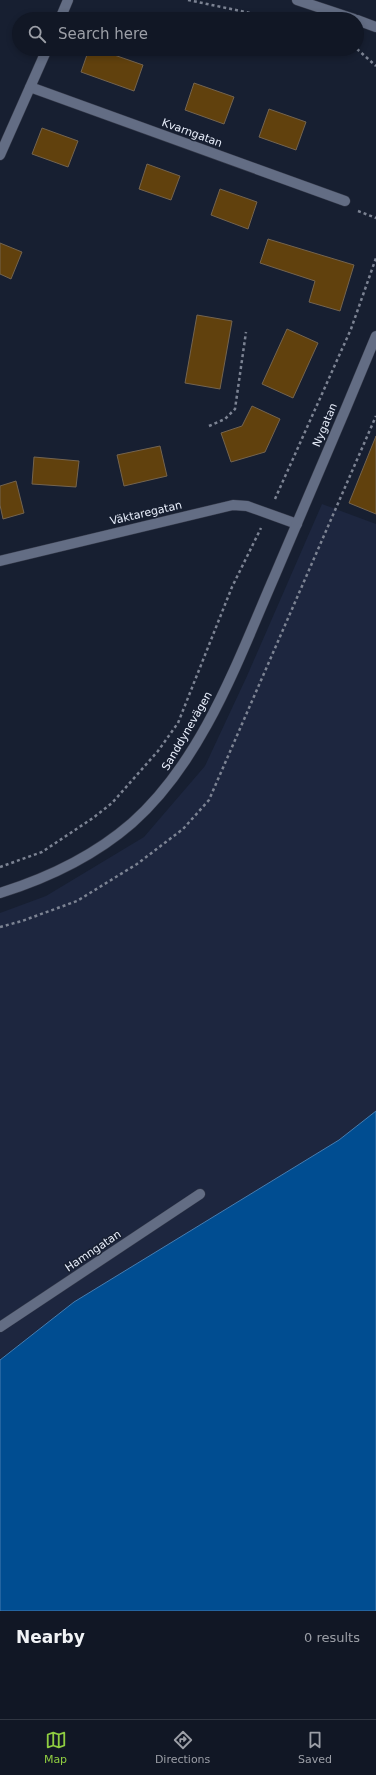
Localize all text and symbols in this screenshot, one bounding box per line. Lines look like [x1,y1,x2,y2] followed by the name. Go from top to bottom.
[12,12,364,56] search box
[26,23,48,45] icon: search
[58,25,148,43] text: Search here
[160,116,224,150] street label: Kvarngatan
[310,401,340,449] street label: Nygatan
[109,498,183,528] street label: Väktaregatan
[159,689,215,773] street label: Sanddynevägen
[63,1228,123,1274] street label: Hamngatan
[16,1627,85,1647] text: Nearby
[304,1630,360,1645] text: 0 results
[44,1729,67,1766] tab: Map
[155,1729,210,1766] tab: Directions
[298,1729,332,1766] tab: Saved

